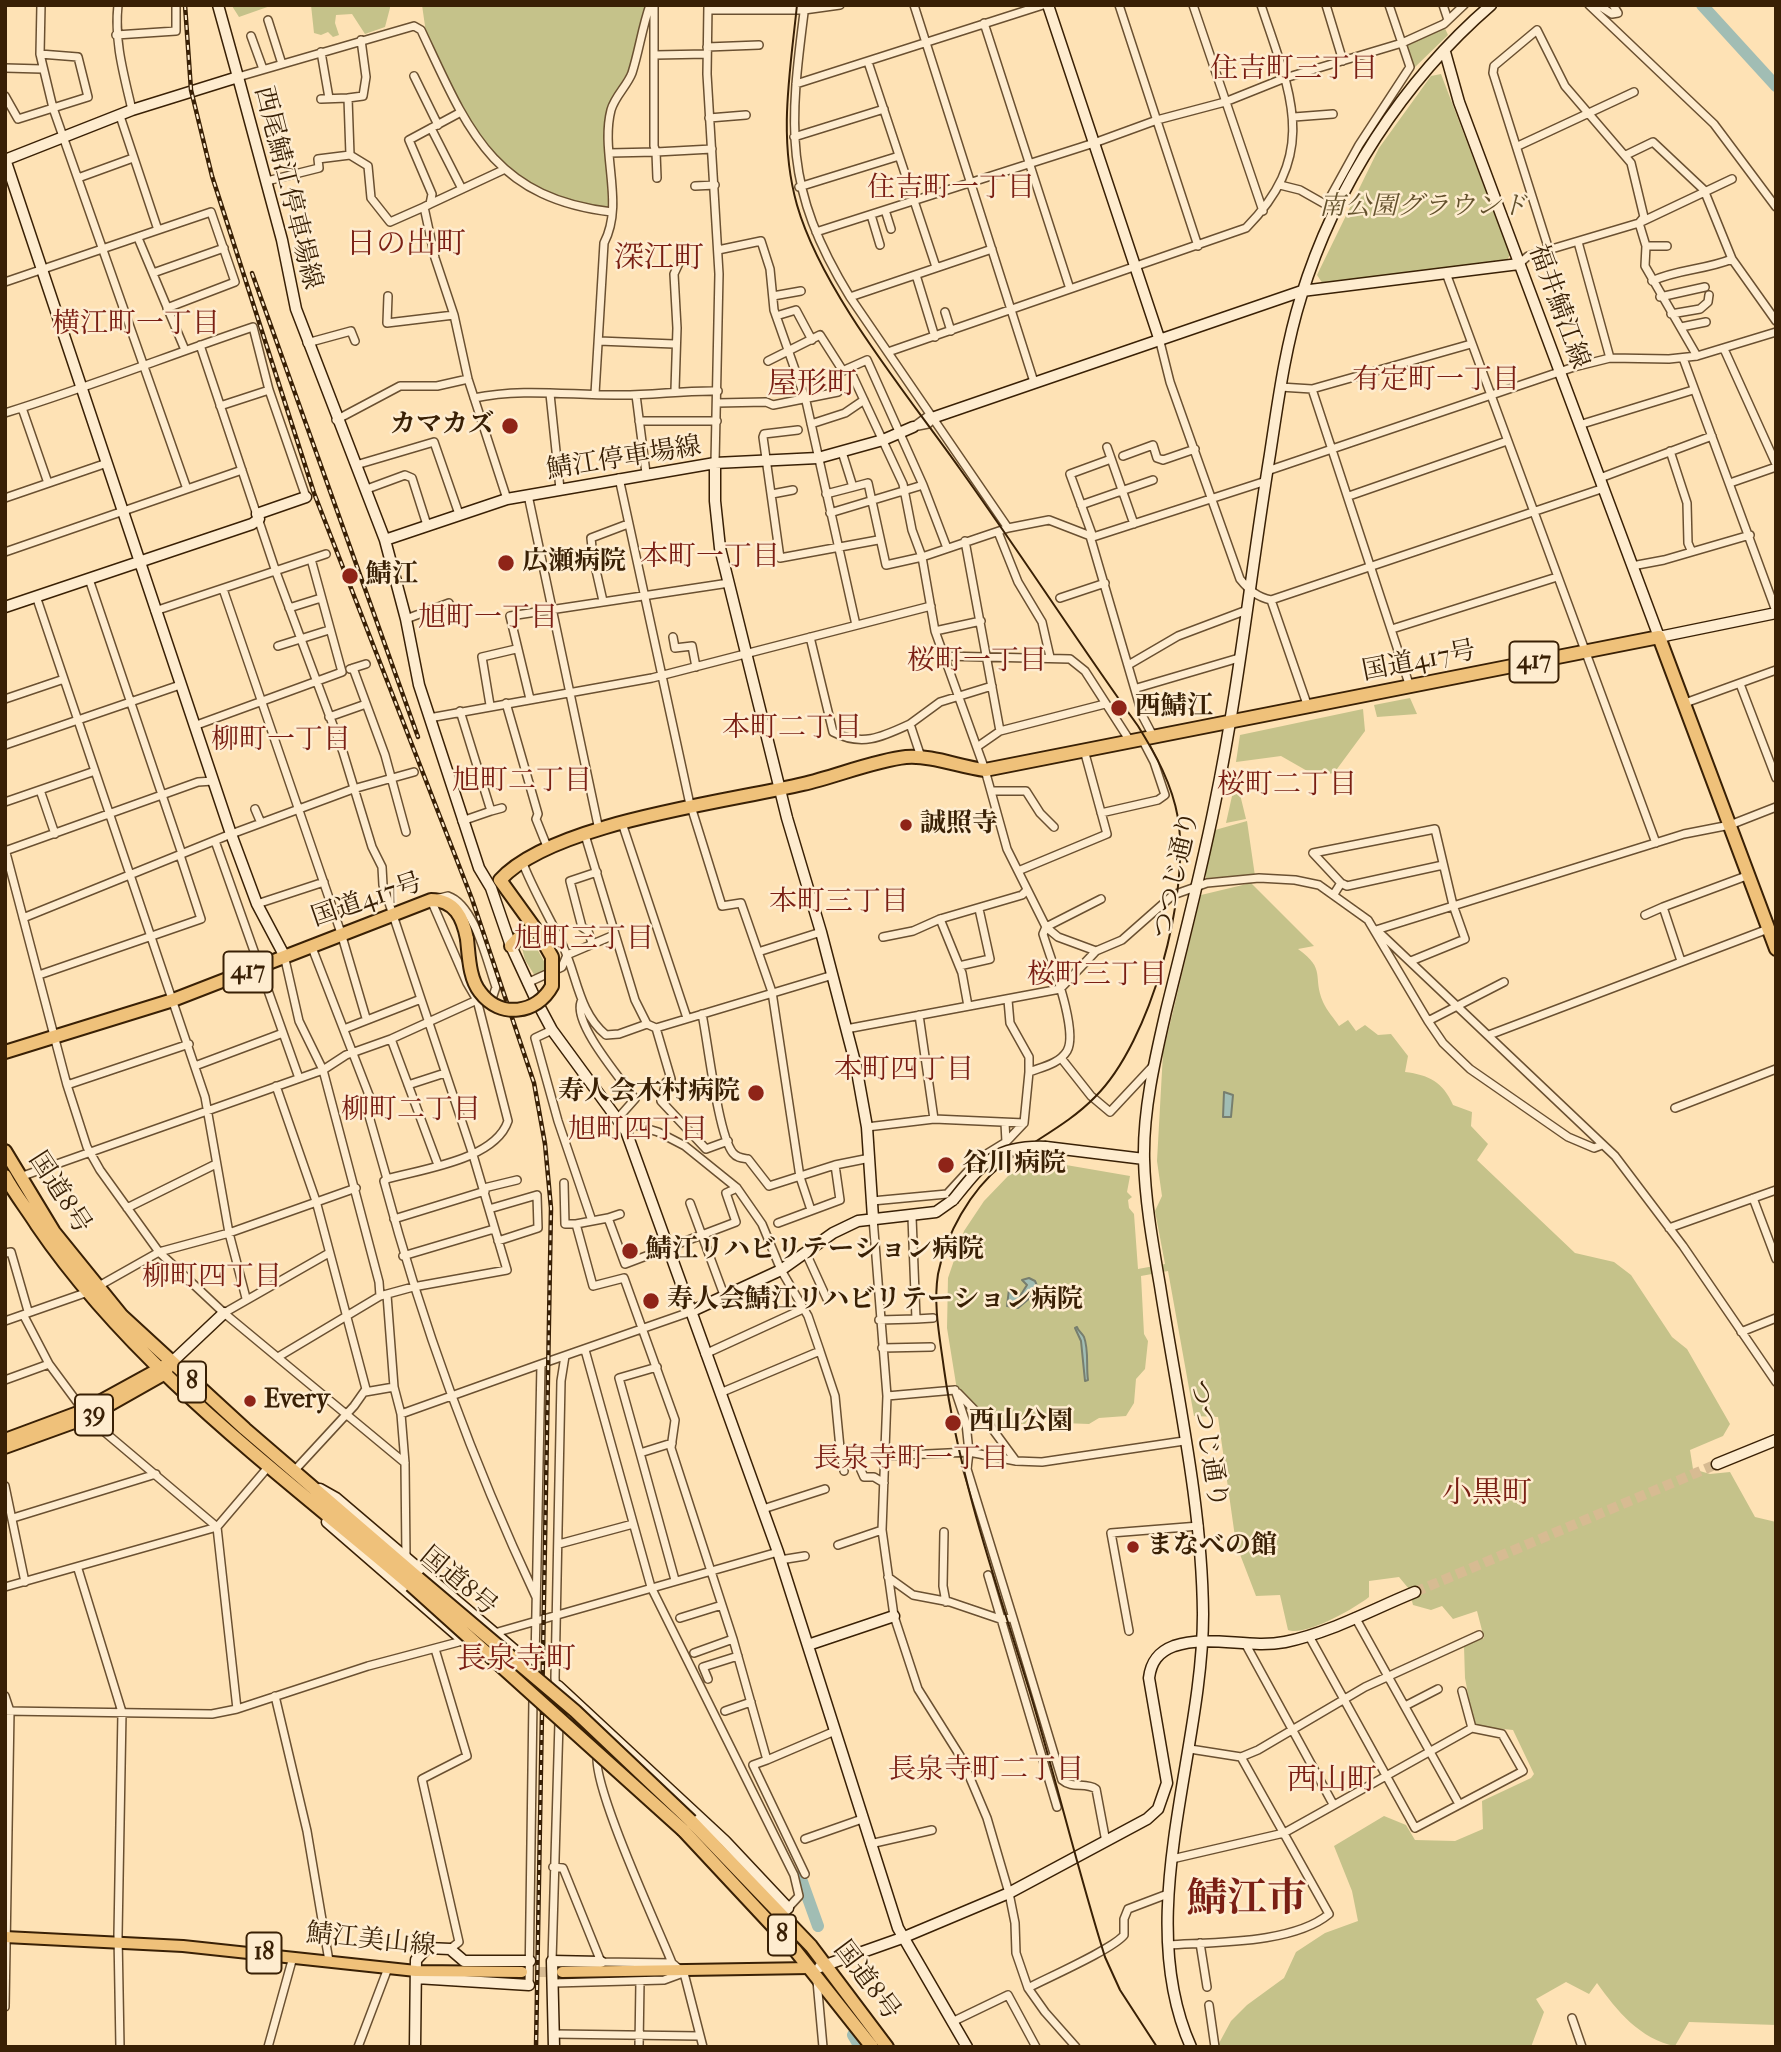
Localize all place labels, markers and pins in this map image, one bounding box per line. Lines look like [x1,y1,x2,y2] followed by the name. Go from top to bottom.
[390,410,494,442] place label: カマカズ
[500,416,520,436] marker: カマカズ
[522,547,626,579] place label: 広瀬病院
[496,553,516,573] marker: 広瀬病院
[366,560,418,592] place label: 鯖江
[340,566,360,586] marker: 鯖江
[1135,692,1213,724] place label: 西鯖江
[1109,698,1129,718] marker: 西鯖江
[920,809,998,841] place label: 誠照寺
[898,817,914,833] marker: 誠照寺
[558,1077,740,1109] place label: 寿人会木村病院
[746,1083,766,1103] marker: 寿人会木村病院
[962,1149,1066,1181] place label: 谷川病院
[936,1155,956,1175] marker: 谷川病院
[646,1235,984,1267] place label: 鯖江リハビリテーション病院
[620,1241,640,1261] marker: 鯖江リハビリテーション病院
[667,1285,1083,1317] place label: 寿人会鯖江リハビリテーション病院
[641,1291,661,1311] marker: 寿人会鯖江リハビリテーション病院
[264,1385,330,1417] place label: Every
[242,1393,258,1409] marker: Every
[969,1407,1073,1439] place label: 西山公園
[943,1413,963,1433] marker: 西山公園
[1147,1531,1277,1563] place label: まなべの館
[1125,1539,1141,1555] marker: まなべの館

